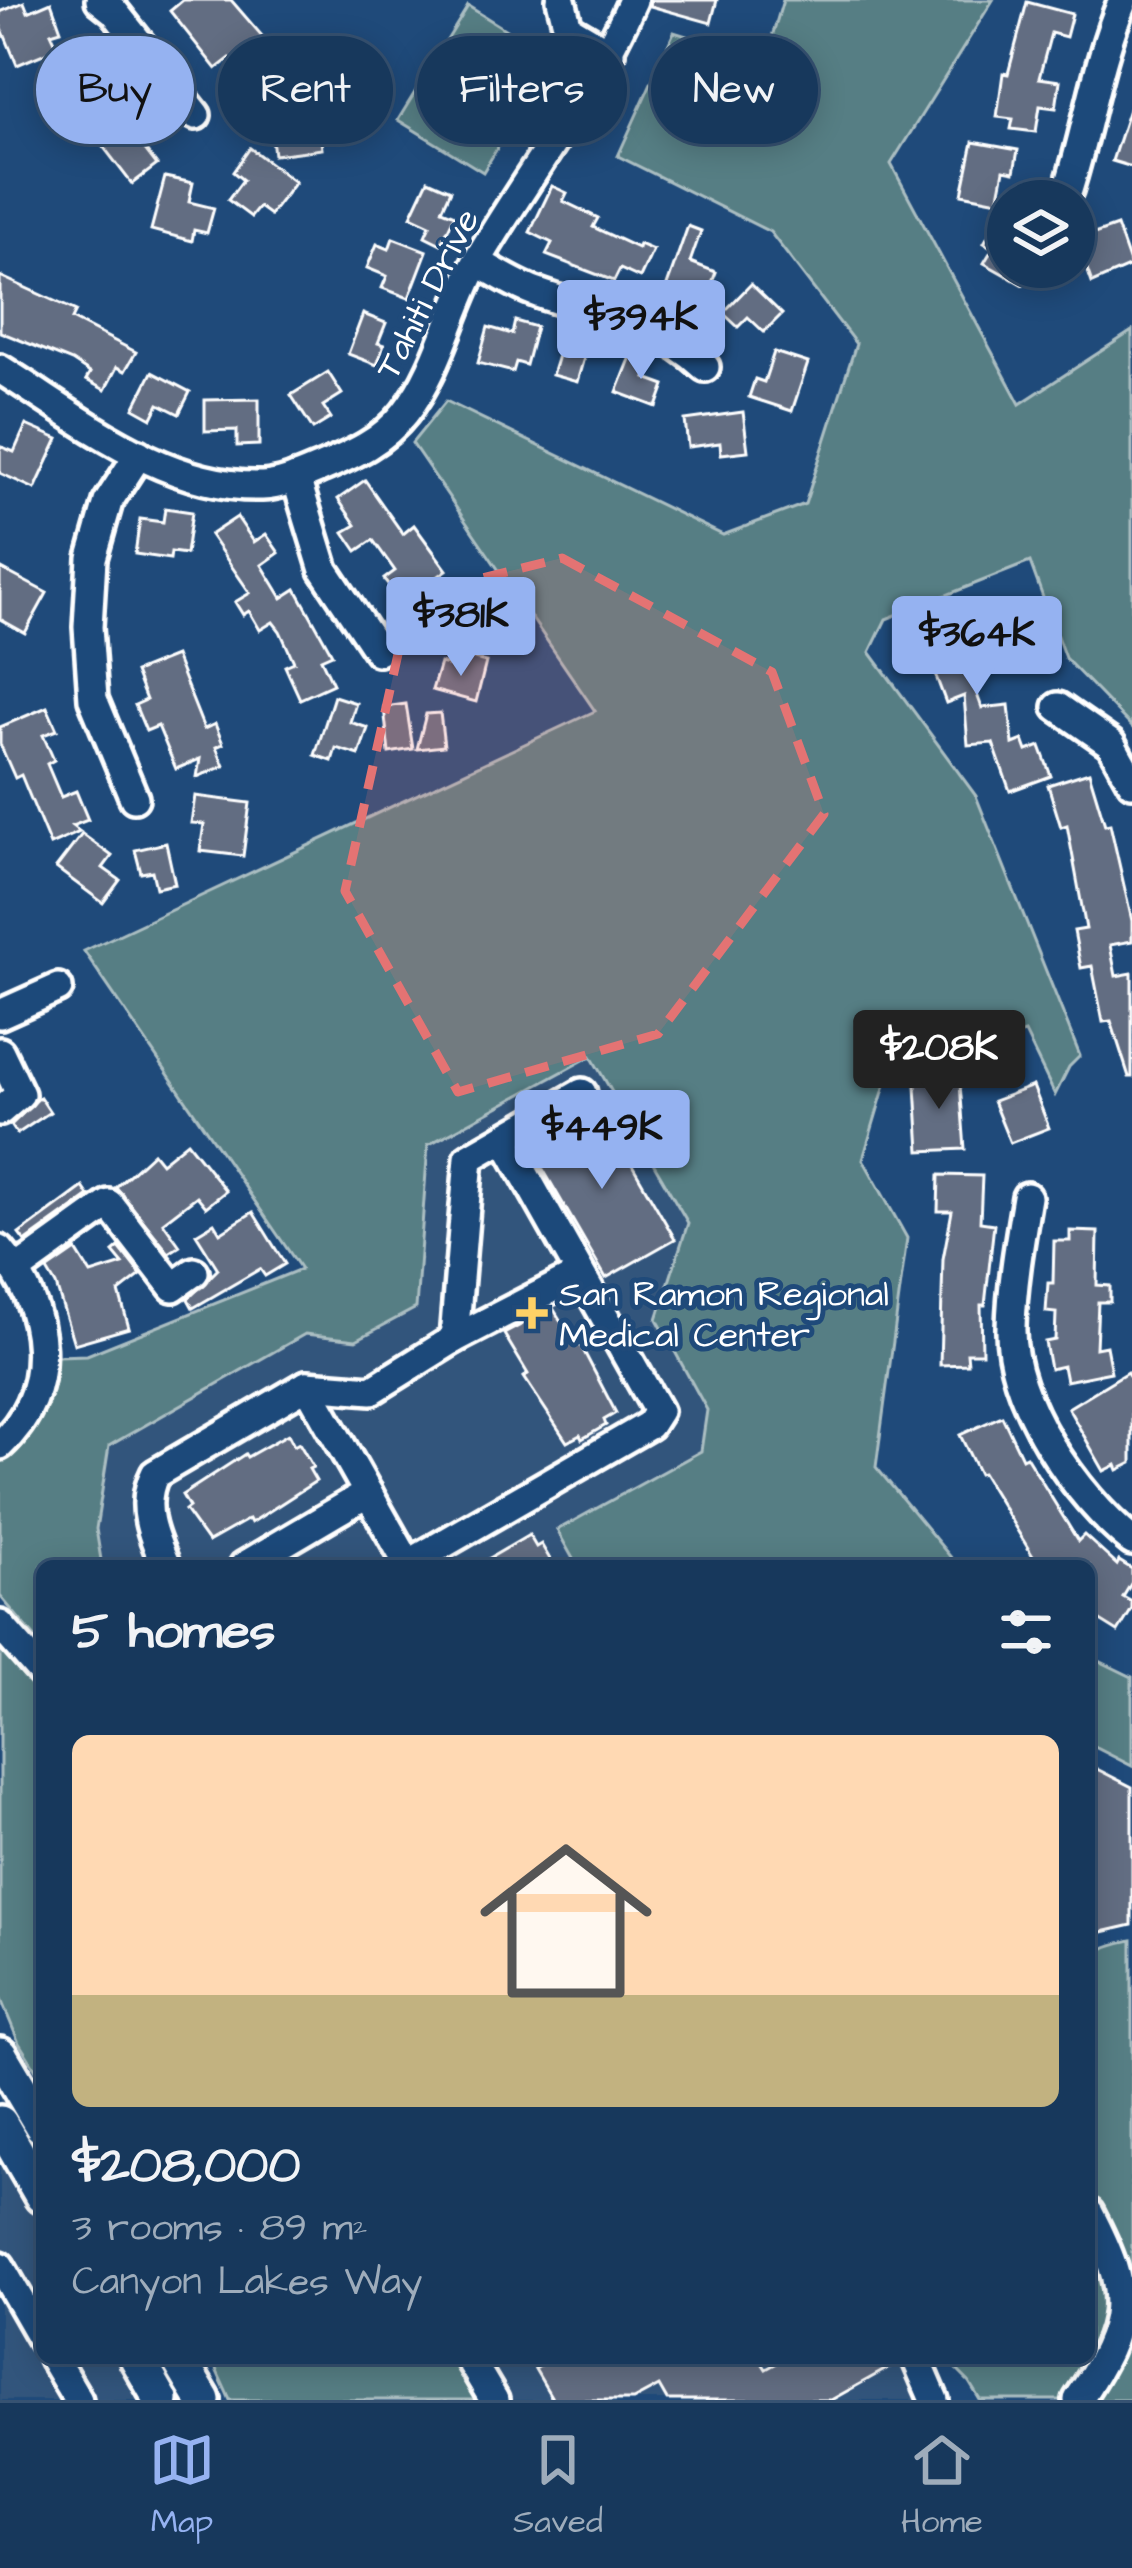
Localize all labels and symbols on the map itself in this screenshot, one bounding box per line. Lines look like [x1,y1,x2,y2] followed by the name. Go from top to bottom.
[363,200,493,388] street label: Tahiti Drive
[557,280,725,382] pin: $394K
[377,577,545,679] pin: $381K
[893,596,1061,698] pin: $364K
[855,1010,1023,1112] pin: $208K
[518,1090,686,1192] pin: $449K
[559,1269,889,1361] place label: San Ramon Regional Medical Center
[516,1297,548,1329] marker: San Ramon Regional Medical Center

